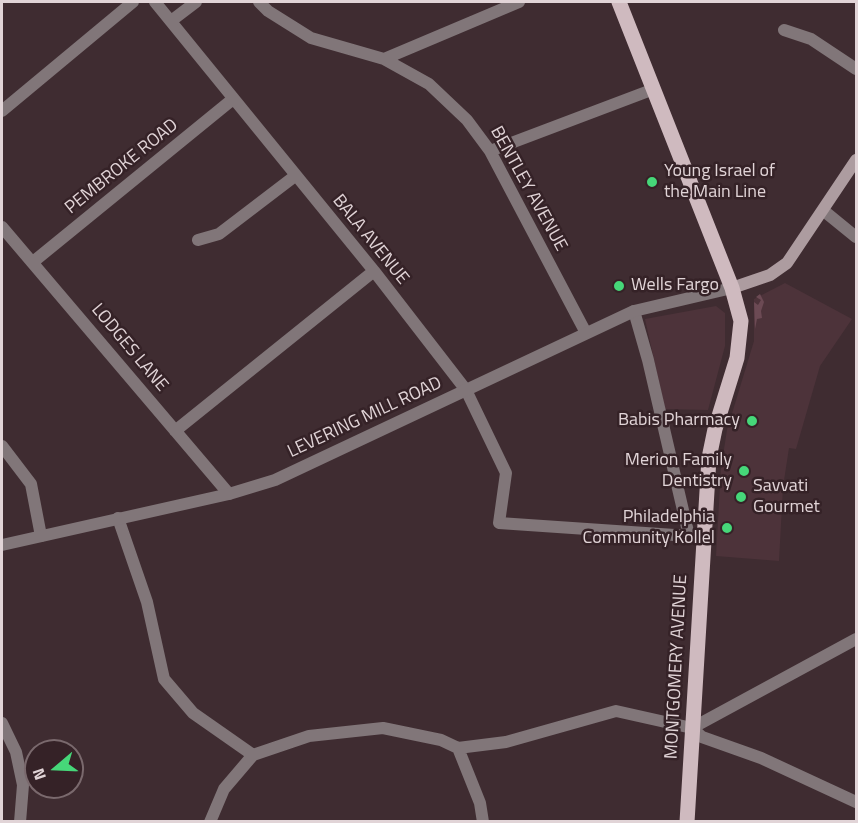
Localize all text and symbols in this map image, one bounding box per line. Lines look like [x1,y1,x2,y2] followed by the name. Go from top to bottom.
[61,115,183,219] street label: PEMBROKE ROAD
[485,123,571,255] street label: BENTLEY AVENUE
[664,161,775,204] place label: Young Israel of the Main Line
[645,175,659,189] marker: Young Israel of the Main Line
[327,191,413,289] street label: BALA AVENUE
[631,275,719,297] place label: Wells Fargo
[612,279,626,293] marker: Wells Fargo
[86,300,172,396] street label: LODGES LANE
[284,373,446,463] street label: LEVERING MILL ROAD
[618,410,740,432] place label: Babis Pharmacy
[745,414,759,428] marker: Babis Pharmacy
[625,450,732,492] place label: Merion Family Dentistry
[737,464,751,478] marker: Merion Family Dentistry
[753,476,820,518] place label: Savvati Gourmet
[734,490,748,504] marker: Savvati Gourmet
[583,507,715,550] place label: Philadelphia Community Kollel
[720,521,734,535] marker: Philadelphia Community Kollel
[661,574,693,760] street label: MONTGOMERY AVENUE
[24,739,84,799] north arrow
[26,765,52,783] text: N

